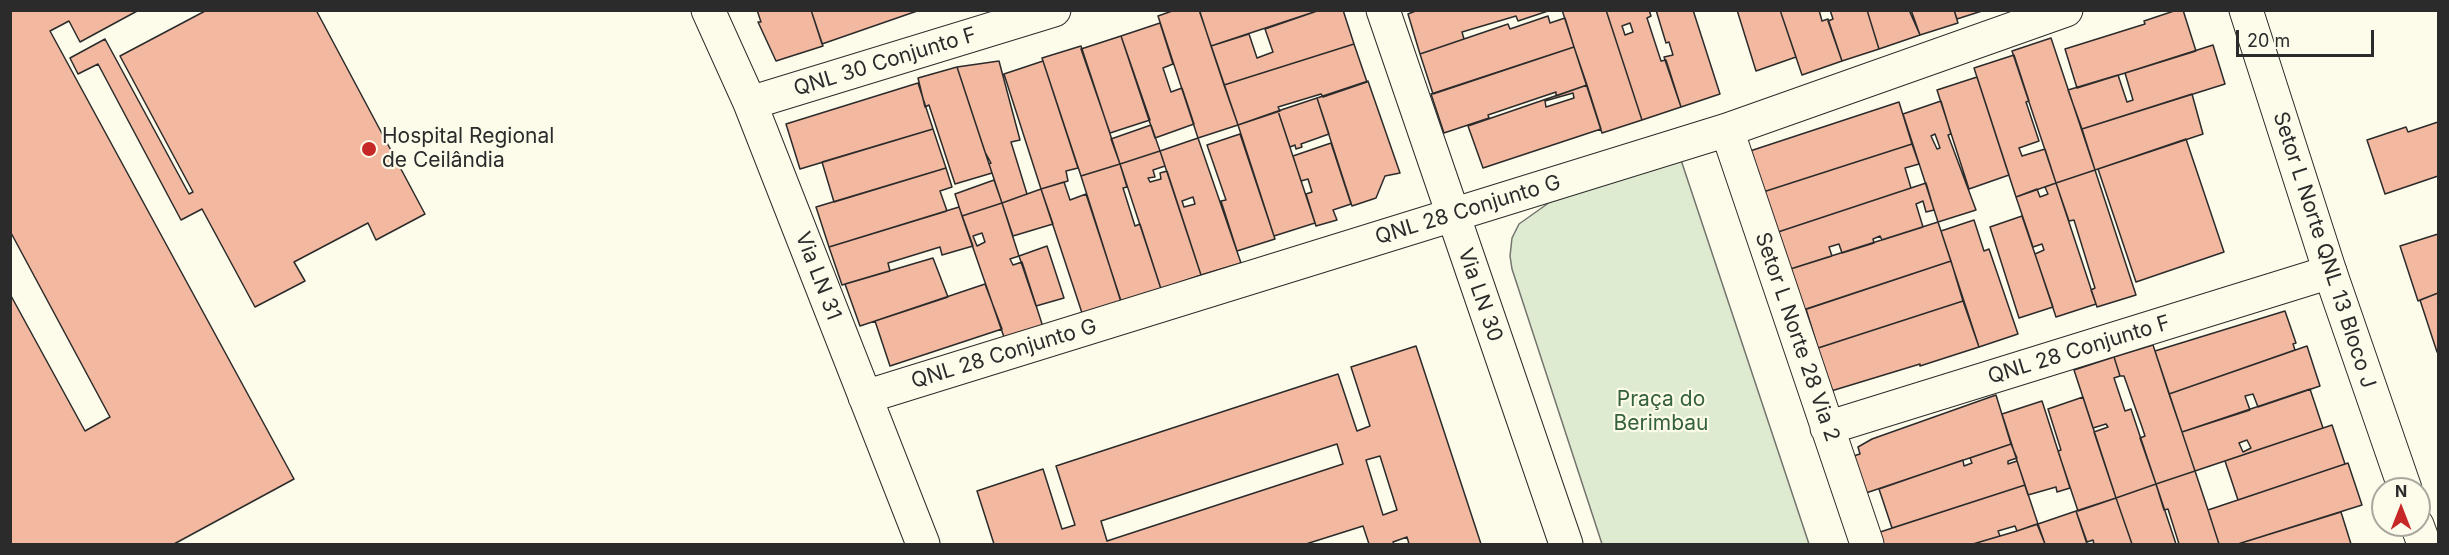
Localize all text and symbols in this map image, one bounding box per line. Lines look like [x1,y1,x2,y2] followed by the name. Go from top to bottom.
[2239,18,2377,56] scale bar
[791,22,979,102] street label: QNL 30 Conjunto F
[2247,30,2290,51] text: 20 m
[2267,109,2381,391] street label: Setor L Norte QNL 13 Bloco J
[382,124,554,174] place label: Hospital Regional de Ceilândia
[360,140,378,158] marker: Hospital Regional de Ceilândia
[1372,170,1564,250] street label: QNL 28 Conjunto G
[790,228,846,324] street label: Via LN 31
[1749,229,1845,445] street label: Setor L Norte 28 Via 2
[1452,245,1508,345] street label: Via LN 30
[1985,310,2173,390] street label: QNL 28 Conjunto F
[908,314,1100,394] street label: QNL 28 Conjunto G
[1614,387,1708,437] park label: Praça do Berimbau
[2371,477,2431,537] north arrow
[2395,481,2407,501] text: N

